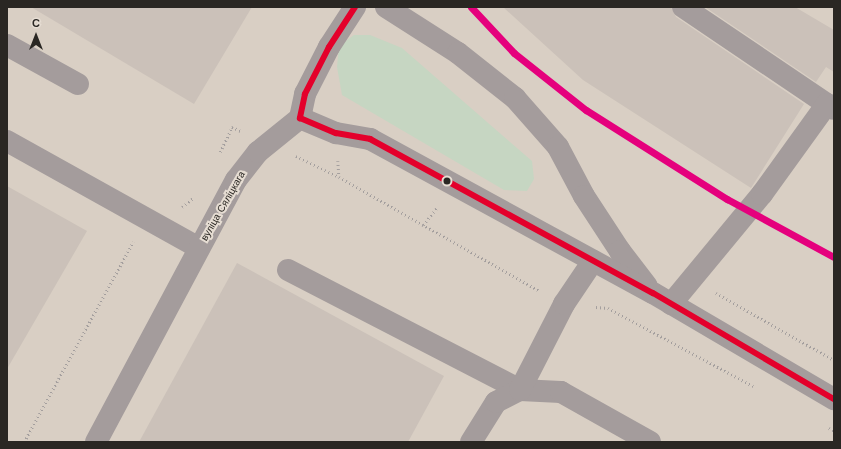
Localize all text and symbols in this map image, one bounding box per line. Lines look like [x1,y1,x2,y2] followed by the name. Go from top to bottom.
[16,16,56,56] north arrow
[32,17,40,30] text: С
[198,169,248,243] street label: вуліца Сяліцкага
[442,176,452,186] unlabelled marker

